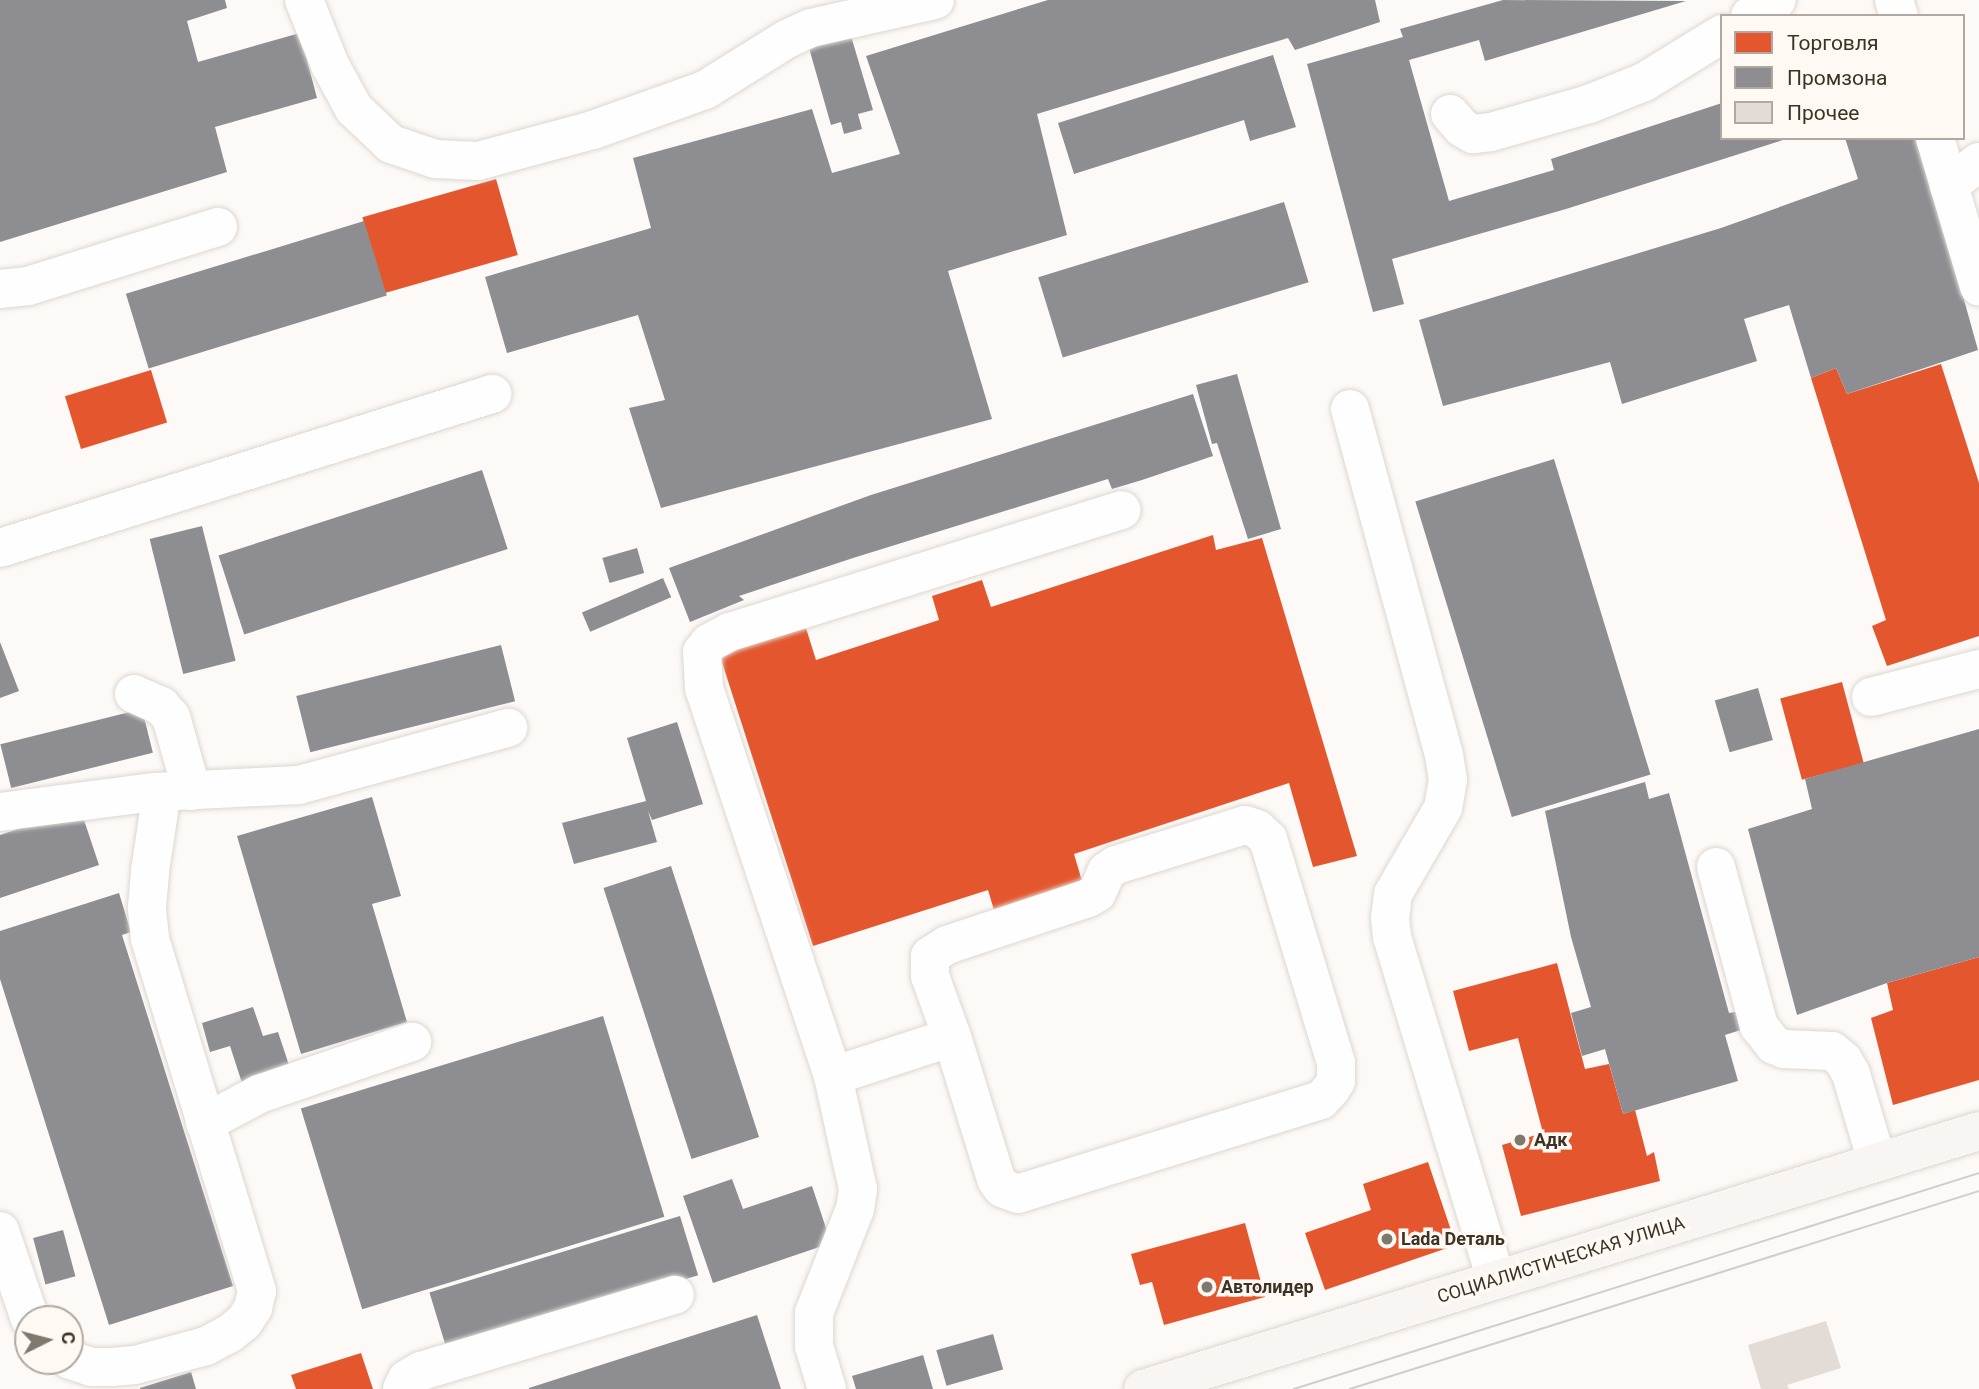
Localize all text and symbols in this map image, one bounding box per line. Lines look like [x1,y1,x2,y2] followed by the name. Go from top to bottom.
[1720,14,1965,140] legend
[1787,31,1879,55] text: Торговля
[1787,66,1888,90] text: Промзона
[1787,101,1859,125] text: Прочее
[1534,1129,1567,1151] place label: Адк
[1512,1132,1528,1148] marker: Адк
[1435,1212,1687,1308] street label: СОЦИАЛИСТИЧЕСКАЯ УЛИЦА
[1401,1228,1505,1250] place label: Lada Dеталь
[1379,1231,1395,1247] marker: Lada Dеталь
[1221,1276,1314,1298] place label: Автолидер
[1199,1279,1215,1295] marker: Автолидер
[14,1305,84,1375] north arrow
[56,1331,80,1345] text: С

